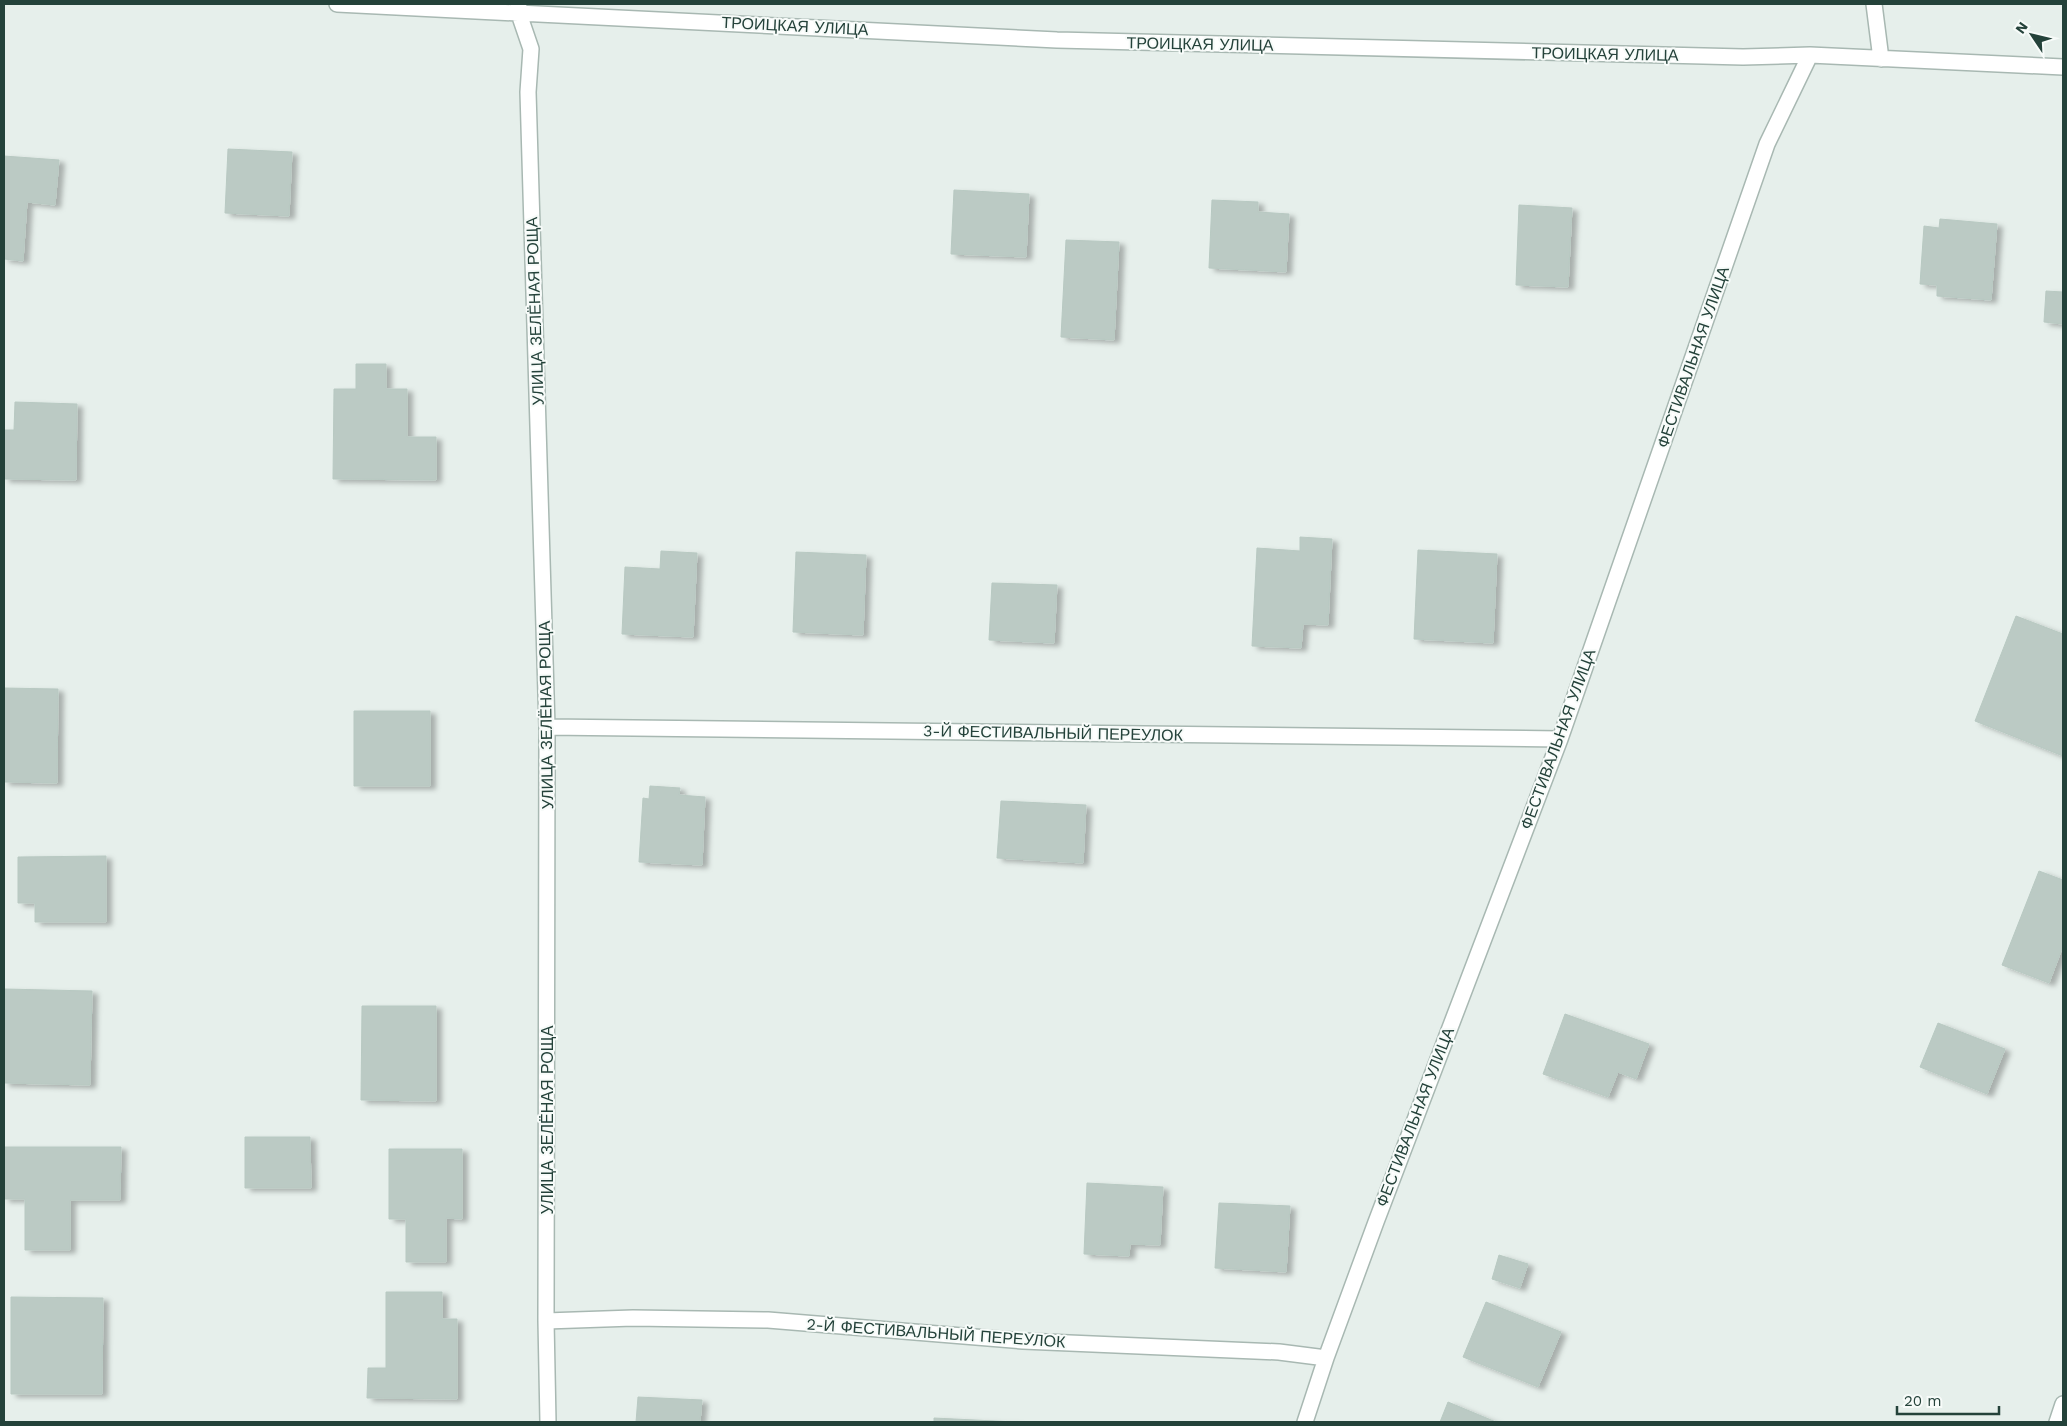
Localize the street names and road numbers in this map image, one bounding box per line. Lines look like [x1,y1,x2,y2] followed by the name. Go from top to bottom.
[721,13,869,39] street label: ТРОИЦКАЯ УЛИЦА
[1126,33,1274,55] street label: ТРОИЦКАЯ УЛИЦА
[1531,43,1679,65] street label: ТРОИЦКАЯ УЛИЦА
[522,216,548,406] street label: УЛИЦА ЗЕЛЁНАЯ РОЩА
[1653,263,1733,450] street label: ФЕСТИВАЛЬНАЯ УЛИЦА
[535,620,557,810] street label: УЛИЦА ЗЕЛЁНАЯ РОЩА
[1516,646,1600,832] street label: ФЕСТИВАЛЬНАЯ УЛИЦА
[923,721,1184,745] street label: 3-Й ФЕСТИВАЛЬНЫЙ ПЕРЕУЛОК
[1372,1024,1458,1209] street label: ФЕСТИВАЛЬНАЯ УЛИЦА
[538,1025,557,1214] street label: УЛИЦА ЗЕЛЁНАЯ РОЩА
[806,1314,1067,1352] street label: 2-Й ФЕСТИВАЛЬНЫЙ ПЕРЕУЛОК

